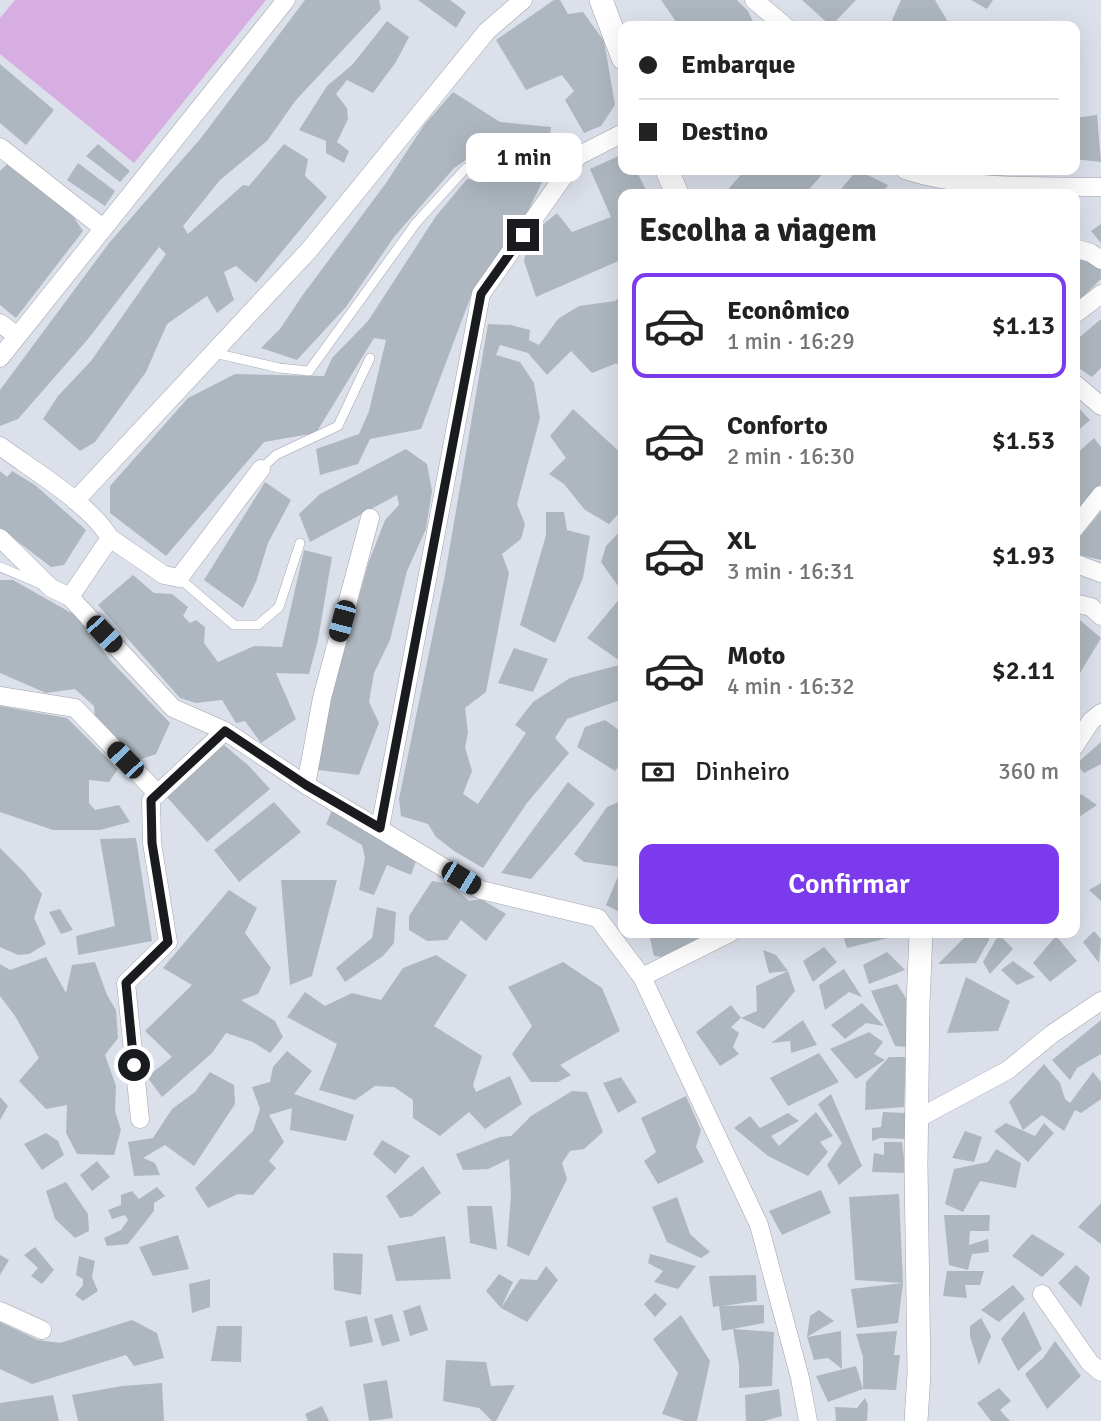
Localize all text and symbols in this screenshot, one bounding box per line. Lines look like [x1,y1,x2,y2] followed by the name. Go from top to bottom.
[681,49,795,81] text: Embarque
[681,116,768,148] text: Destino
[465,134,581,182] callout: 1 min
[496,143,552,172] text: 1 min
[639,211,877,250] text: Escolha a viagem
[507,219,539,251] route end
[643,294,706,357] icon: car
[727,295,850,327] text: Econômico
[992,310,1055,342] text: $1.13
[727,327,855,356] text: 1 min · 16:29
[643,409,706,472] icon: car
[727,410,828,442] text: Conforto
[992,425,1055,457] text: $1.53
[727,442,855,471] text: 2 min · 16:30
[643,524,706,587] icon: car
[727,525,757,557] text: XL
[992,540,1055,572] text: $1.93
[727,557,855,586] text: 3 min · 16:31
[327,598,358,644] car
[82,611,127,657] car
[643,639,706,702] icon: car
[727,640,785,672] text: Moto
[992,655,1055,687] text: $2.11
[727,672,855,701] text: 4 min · 16:32
[103,738,148,782] car
[639,753,677,791] icon: cash
[695,756,790,788] text: Dinheiro
[998,757,1059,786] text: 360 m
[639,844,1059,924] button: Confirmar
[438,858,485,898] car
[118,1049,150,1081] route start

